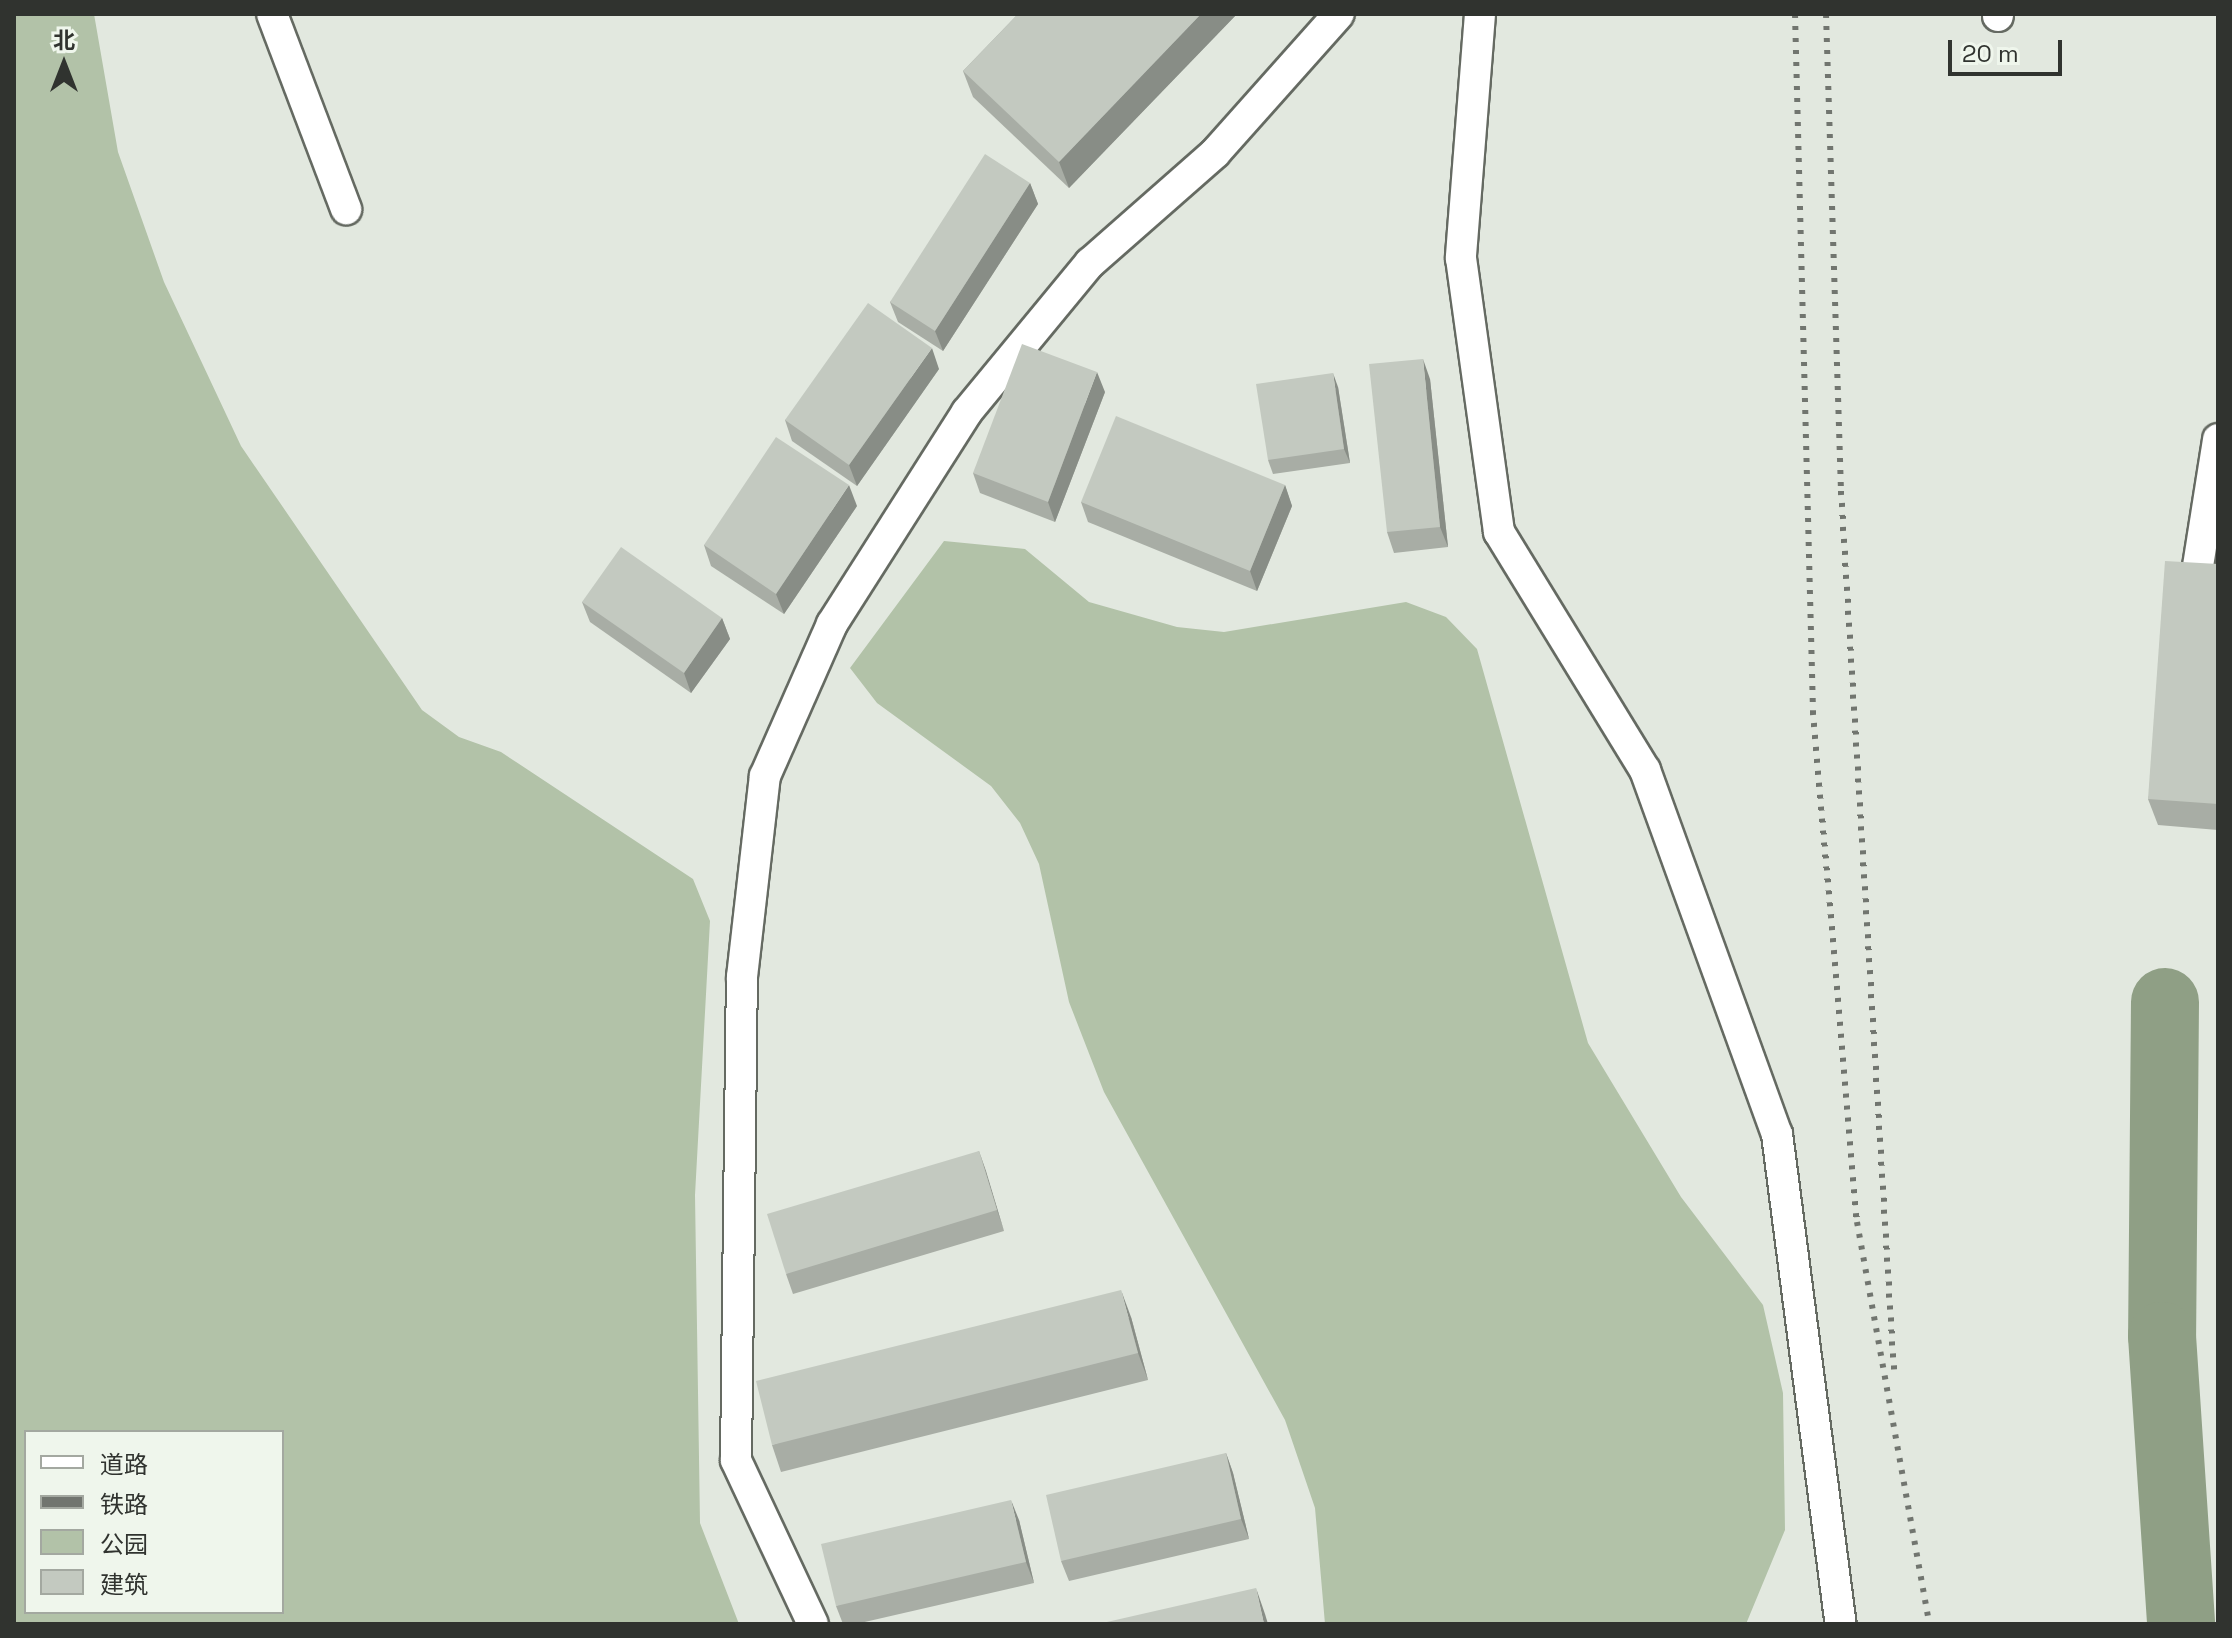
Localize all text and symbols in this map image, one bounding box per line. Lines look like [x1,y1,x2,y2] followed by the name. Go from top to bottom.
[24,24,104,104] north arrow
[1952,24,2066,74] scale bar
[53,26,75,54] text: 北
[1962,38,2019,69] text: 20 m
[24,1430,284,1614] legend
[100,1449,148,1480] text: 道路
[100,1489,148,1520] text: 铁路
[100,1529,148,1560] text: 公园
[100,1569,148,1600] text: 建筑

